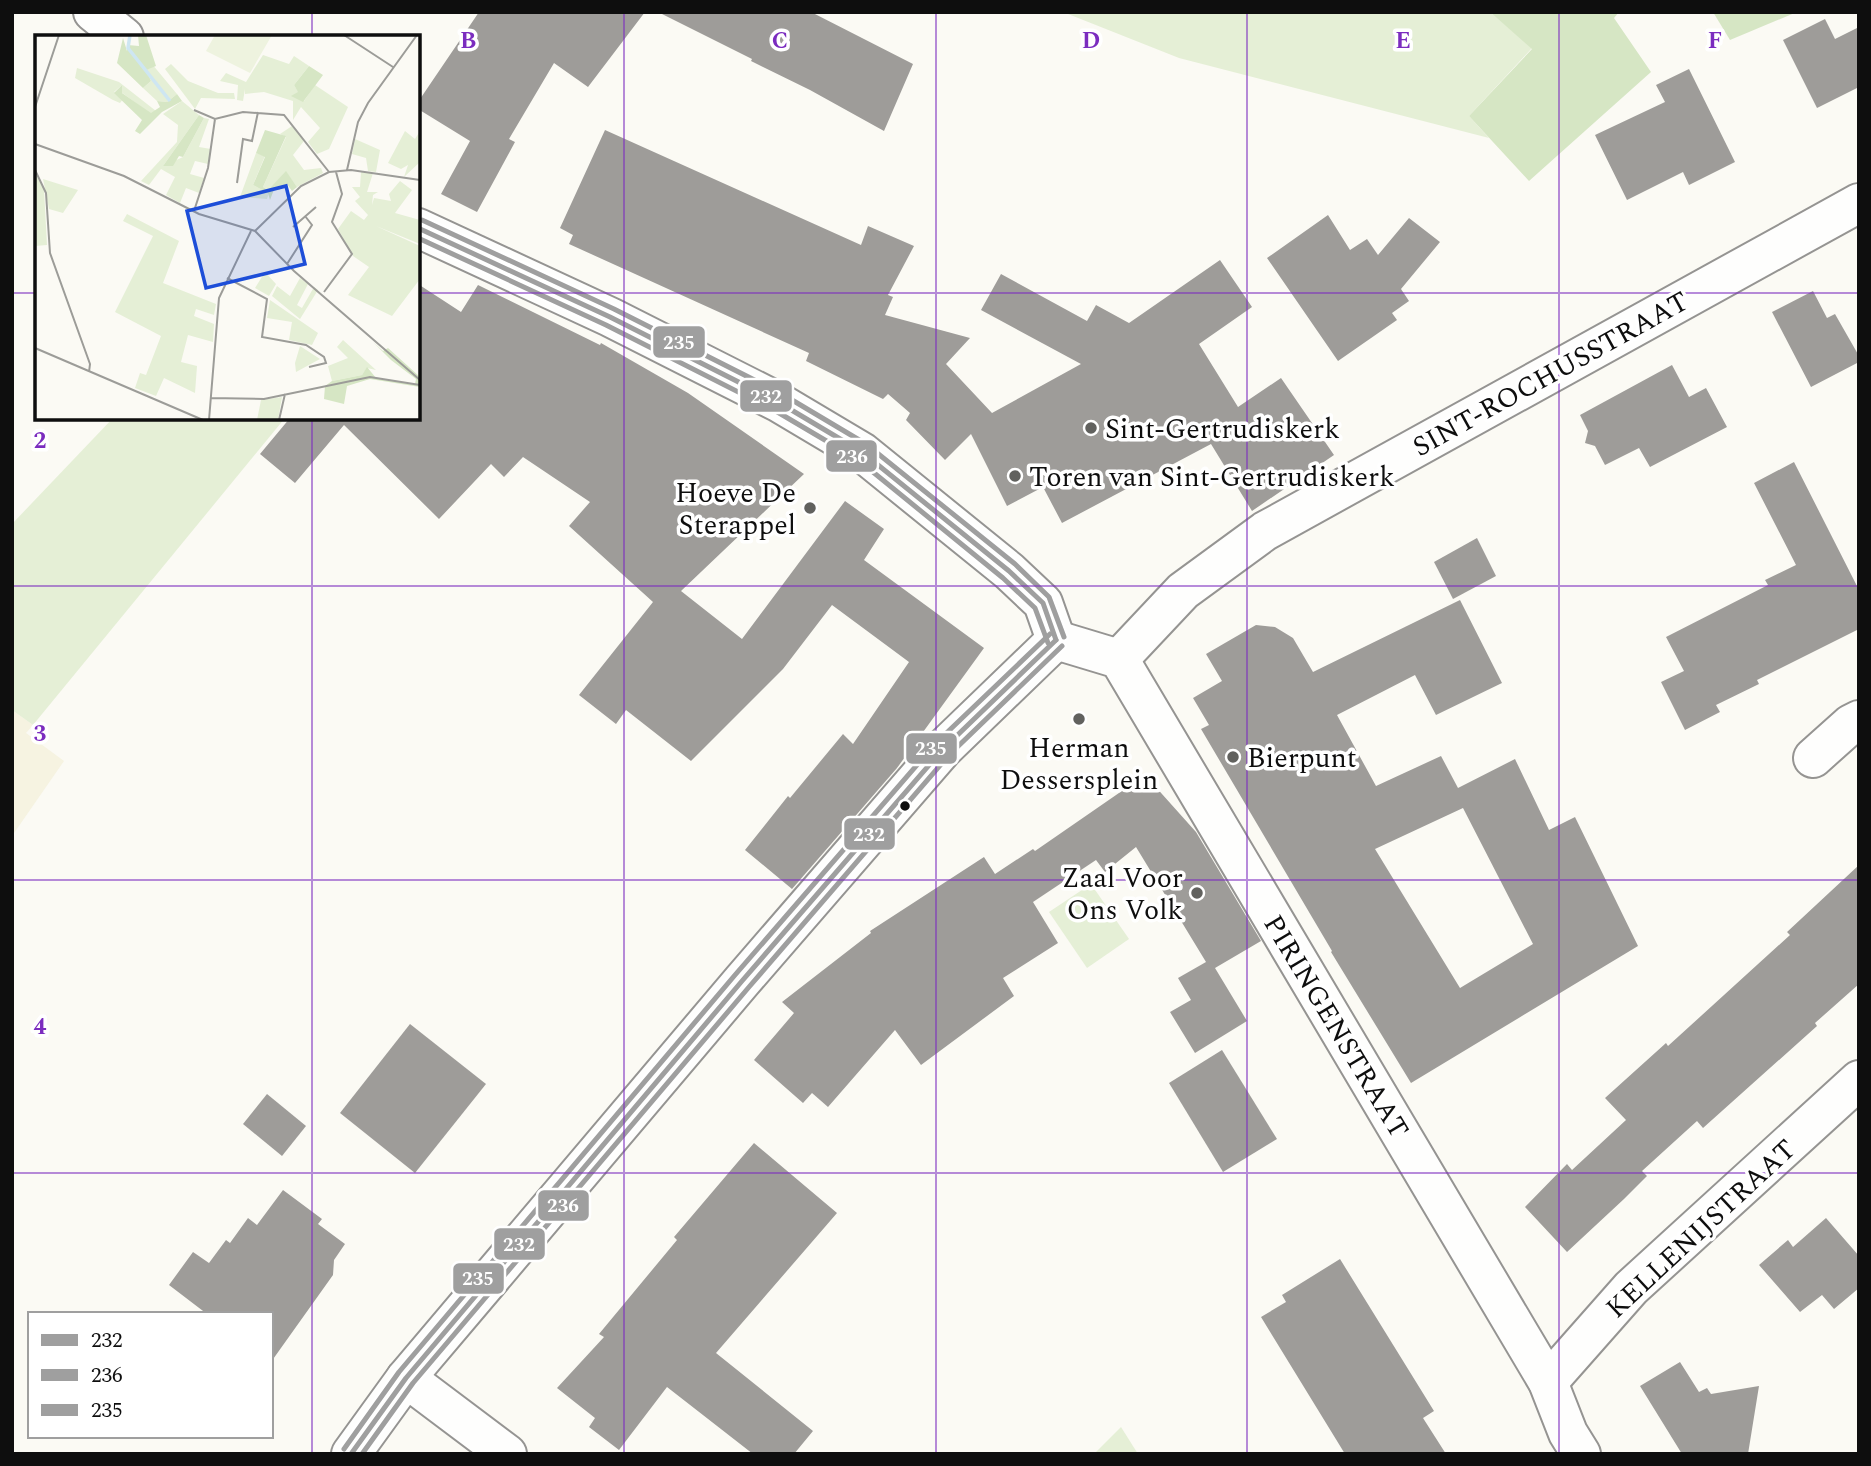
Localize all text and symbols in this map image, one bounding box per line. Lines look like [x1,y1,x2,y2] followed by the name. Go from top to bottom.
[460,24,476,59] text: B
[772,24,788,59] text: C
[1082,24,1100,59] text: D
[1395,24,1411,59] text: E
[1708,24,1722,59] text: F
[35,35,420,420] inset map
[1405,280,1697,468] street label: SINT-ROCHUSSTRAAT
[652,325,706,359] line badge: 235
[663,329,695,358] text: 235
[739,379,793,413] line badge: 232
[750,383,782,412] text: 232
[1105,408,1340,451] place label: Sint-Gertrudiskerk
[1083,420,1099,436] marker: Sint-Gertrudiskerk
[34,424,47,459] text: 2
[825,439,878,473] line badge: 236
[836,443,868,472] text: 236
[1029,456,1395,499] place label: Toren van Sint-Gertrudiskerk
[1007,468,1023,484] marker: Toren van Sint-Gertrudiskerk
[675,472,796,547] place label: Hoeve De Sterappel
[802,500,818,516] marker: Hoeve De Sterappel
[1071,711,1087,727] marker: Herman Dessersplein
[34,717,47,752] text: 3
[1000,727,1158,802] place label: Herman Dessersplein
[905,732,958,765] line badge: 235
[915,735,947,764] text: 235
[1247,737,1357,780] place label: Bierpunt
[1225,749,1241,765] marker: Bierpunt
[898,799,912,813] unlabelled marker
[843,817,896,851] line badge: 232
[853,821,885,850] text: 232
[1062,857,1183,932] place label: Zaal Voor Ons Volk
[1189,885,1205,901] marker: Zaal Voor Ons Volk
[1252,907,1420,1147] street label: PIRINGENSTRAAT
[34,1010,47,1045] text: 4
[1596,1129,1806,1329] street label: KELLENIJSTRAAT
[537,1189,590,1222] line badge: 236
[547,1192,579,1221] text: 236
[493,1227,546,1261] line badge: 232
[503,1231,535,1260] text: 232
[452,1262,505,1295] line badge: 235
[462,1265,494,1294] text: 235
[28,1312,273,1438] legend
[91,1325,123,1357] text: 232
[91,1360,123,1392] text: 236
[91,1395,123,1427] text: 235

